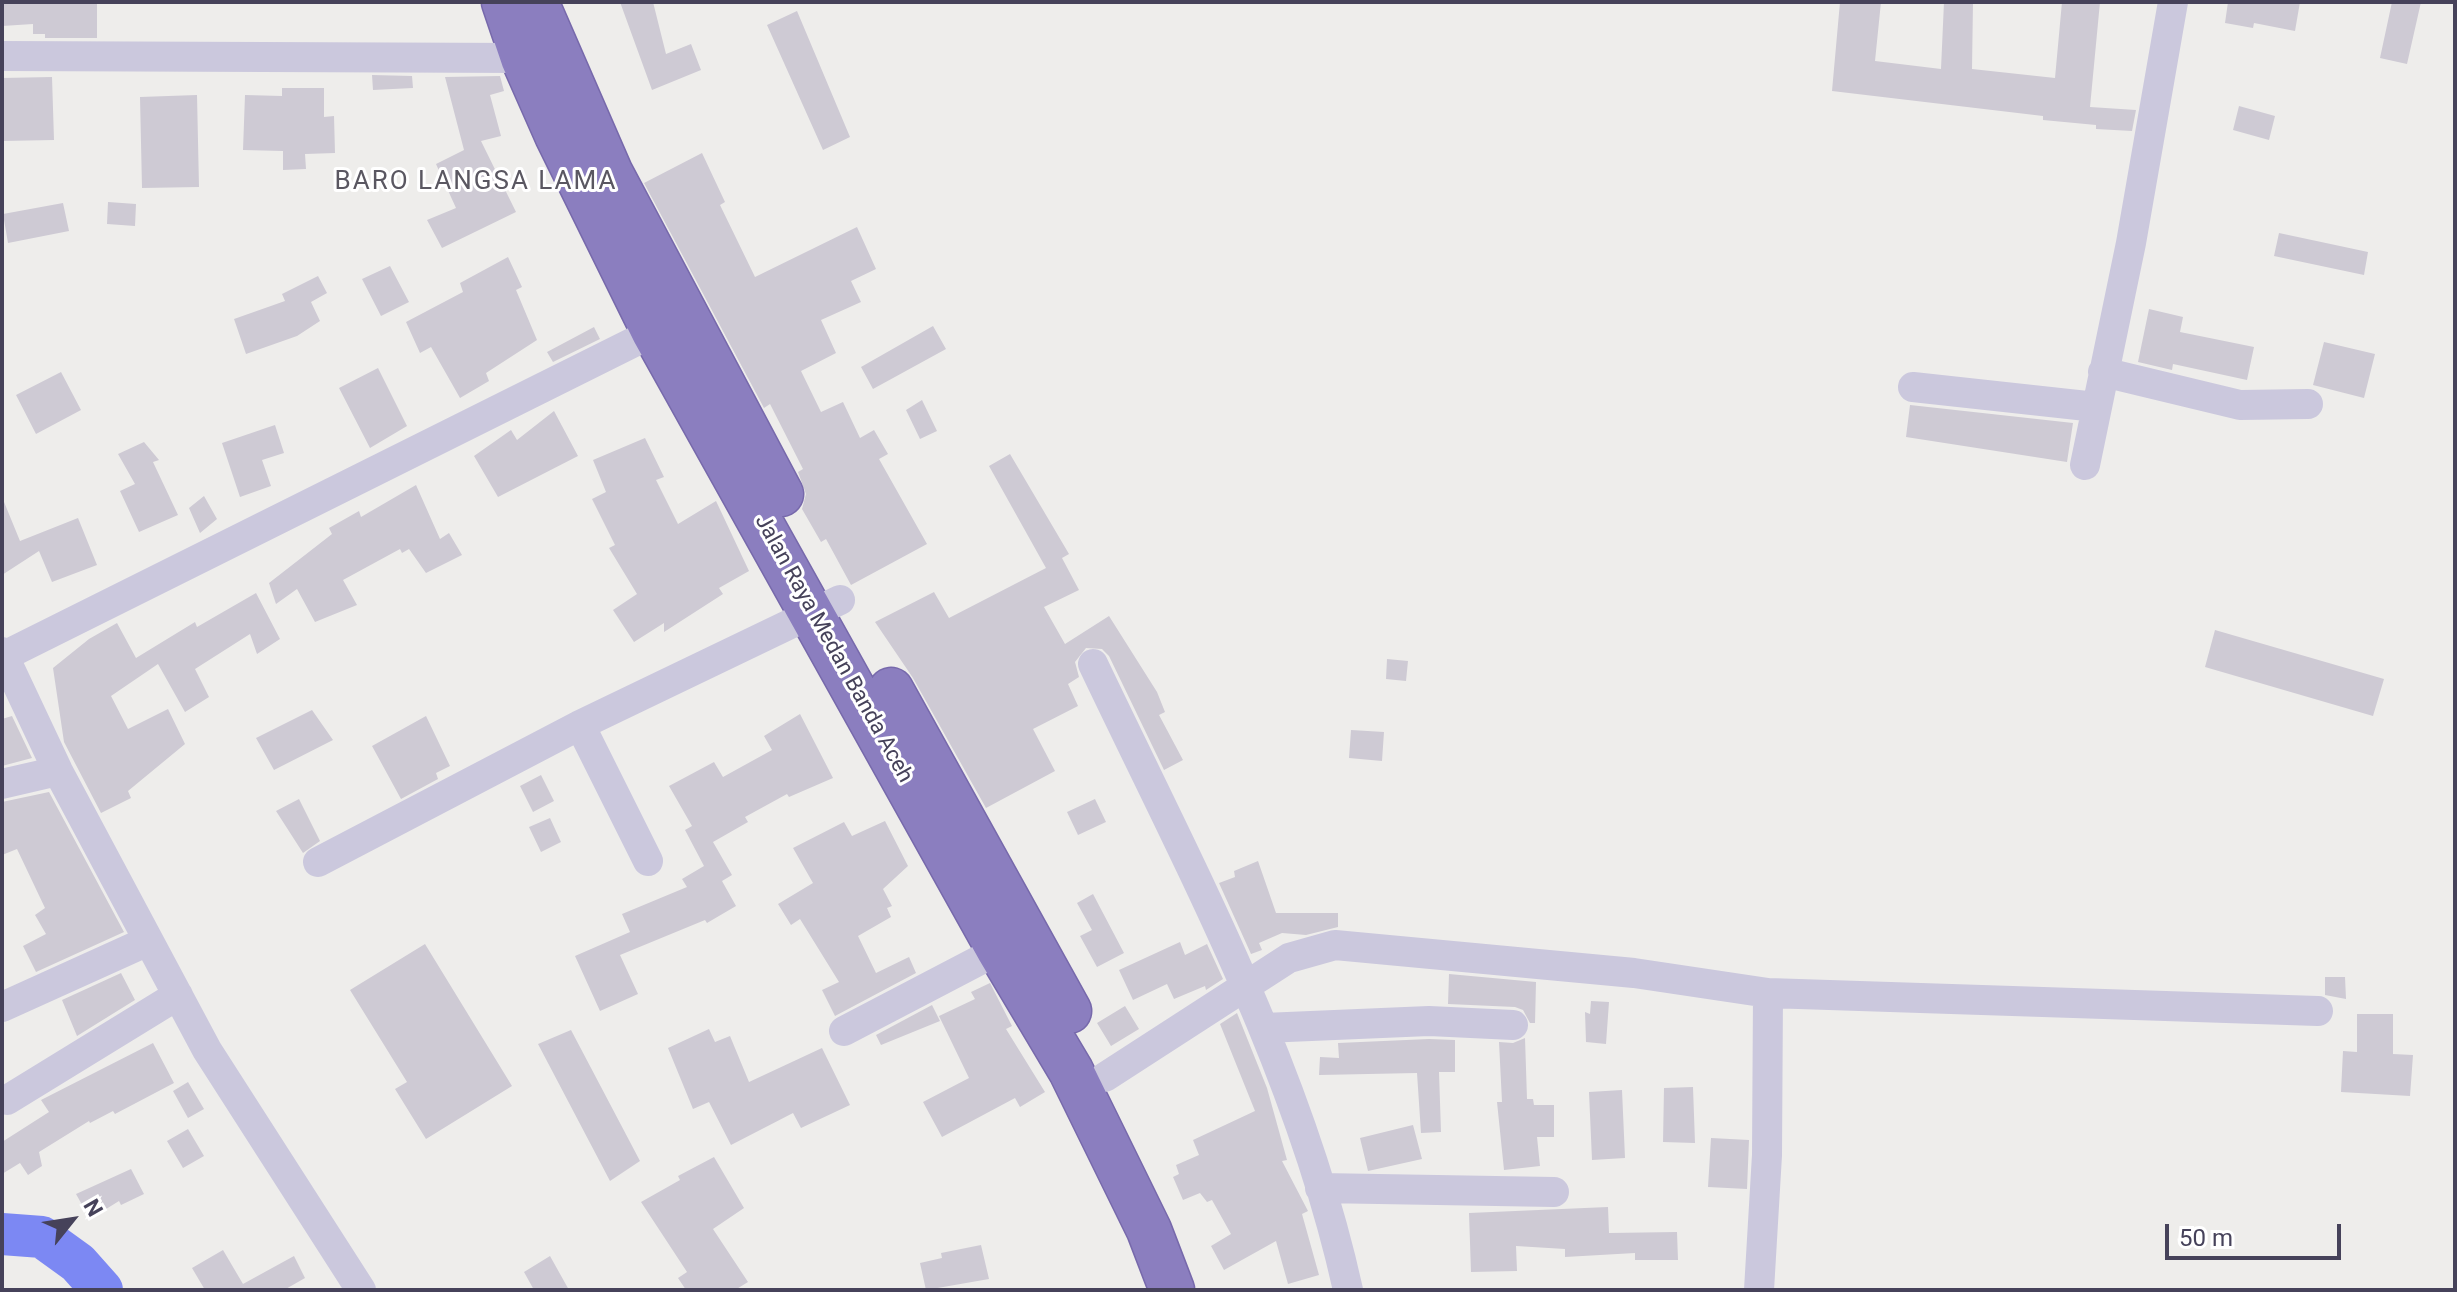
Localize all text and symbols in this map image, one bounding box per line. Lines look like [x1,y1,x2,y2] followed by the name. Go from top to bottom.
[335,166,617,198] district label: BARO LANGSA LAMA
[748,510,918,788] street label: Jalan Raya Medan Banda Aceh
[32,1180,112,1260] north arrow
[79,1195,108,1221] text: N
[2169,1208,2345,1258] scale bar
[2179,1224,2233,1252] text: 50 m

